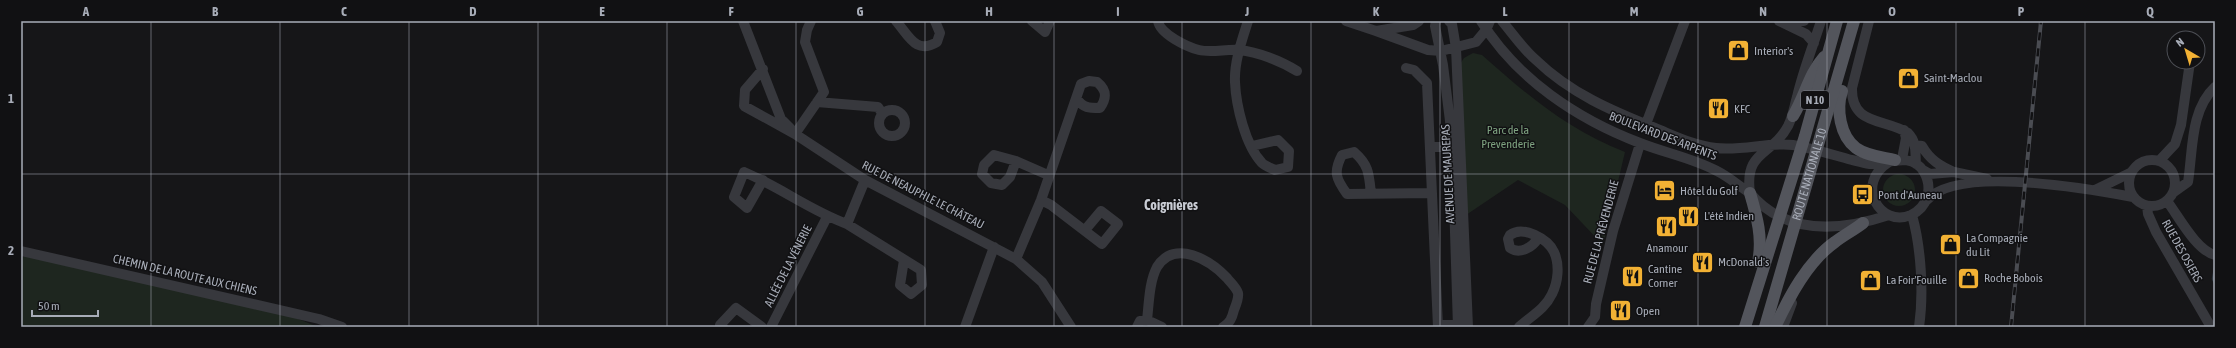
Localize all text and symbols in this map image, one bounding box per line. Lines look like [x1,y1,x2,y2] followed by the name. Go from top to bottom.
[82,4,90,19] text: A
[212,4,219,19] text: B
[341,4,347,19] text: C
[469,4,477,19] text: D
[599,4,605,19] text: E
[728,4,734,19] text: F
[857,4,864,19] text: G
[985,4,993,19] text: H
[1116,4,1120,19] text: I
[1244,4,1249,19] text: J
[1373,4,1380,19] text: K
[1502,4,1508,19] text: L
[1630,4,1639,19] text: M
[1759,4,1767,19] text: N
[1888,4,1896,19] text: O
[2018,4,2025,19] text: P
[2146,4,2154,19] text: Q
[2166,30,2206,70] north arrow
[2174,35,2186,49] text: N
[1726,38,1752,64] shop icon: Interior's
[1754,44,1793,58] place label: Interior's
[1895,65,1921,91] shop icon: Saint-Maclou
[1924,71,1982,85] place label: Saint-Maclou
[8,91,14,106] text: 1
[1801,91,1829,109] road number: N 10
[1706,96,1732,122] restaurant icon: KFC
[1734,102,1751,116] place label: KFC
[1607,109,1719,163] street label: BOULEVARD DES ARPENTS
[1481,123,1535,151] park label: Parc de la Prevenderie
[1438,124,1458,224] street label: AVENUE DE MAUREPAS
[1789,126,1830,222] street label: ROUTE NATIONALE 10
[860,158,986,232] street label: RUE DE NEAUPHLE LE CHÂTEAU
[1651,178,1677,204] hotel icon: Hôtel du Golf
[1580,179,1622,285] street label: RUE DE LA PRÉVENDERIE
[1850,182,1876,208] bus stop icon: Pont d'Auneau
[1680,184,1739,198] place label: Hôtel du Golf
[1878,188,1943,202] place label: Pont d'Auneau
[1144,197,1198,213] district label: Coignières
[1675,203,1701,229] restaurant icon: L'été Indien
[1704,209,1754,223] place label: L'été Indien
[1654,214,1680,240] restaurant icon: Anamour
[2159,217,2205,285] street label: RUE DES OSIERS
[761,223,815,309] street label: ALLÉE DE LA VÉNERIE
[1966,231,2028,259] place label: La Compagnie du Lit
[1938,232,1964,258] shop icon: La Compagnie du Lit
[1647,241,1688,255] place label: Anamour
[8,243,14,258] text: 2
[1690,249,1716,275] restaurant icon: McDonald's
[112,252,258,298] street label: CHEMIN DE LA ROUTE AUX CHIENS
[1718,255,1769,269] place label: McDonald's
[1648,262,1682,290] place label: Cantine Corner
[1620,263,1646,289] restaurant icon: Cantine Corner
[1956,265,1982,291] shop icon: Roche Bobois
[1857,267,1883,293] shop icon: La Foir'Fouille
[1984,271,2043,285] place label: Roche Bobois
[1886,273,1947,287] place label: La Foir'Fouille
[32,292,98,318] scale bar
[1607,298,1633,324] restaurant icon: Open
[38,299,60,313] text: 50 m
[1636,304,1660,318] place label: Open

